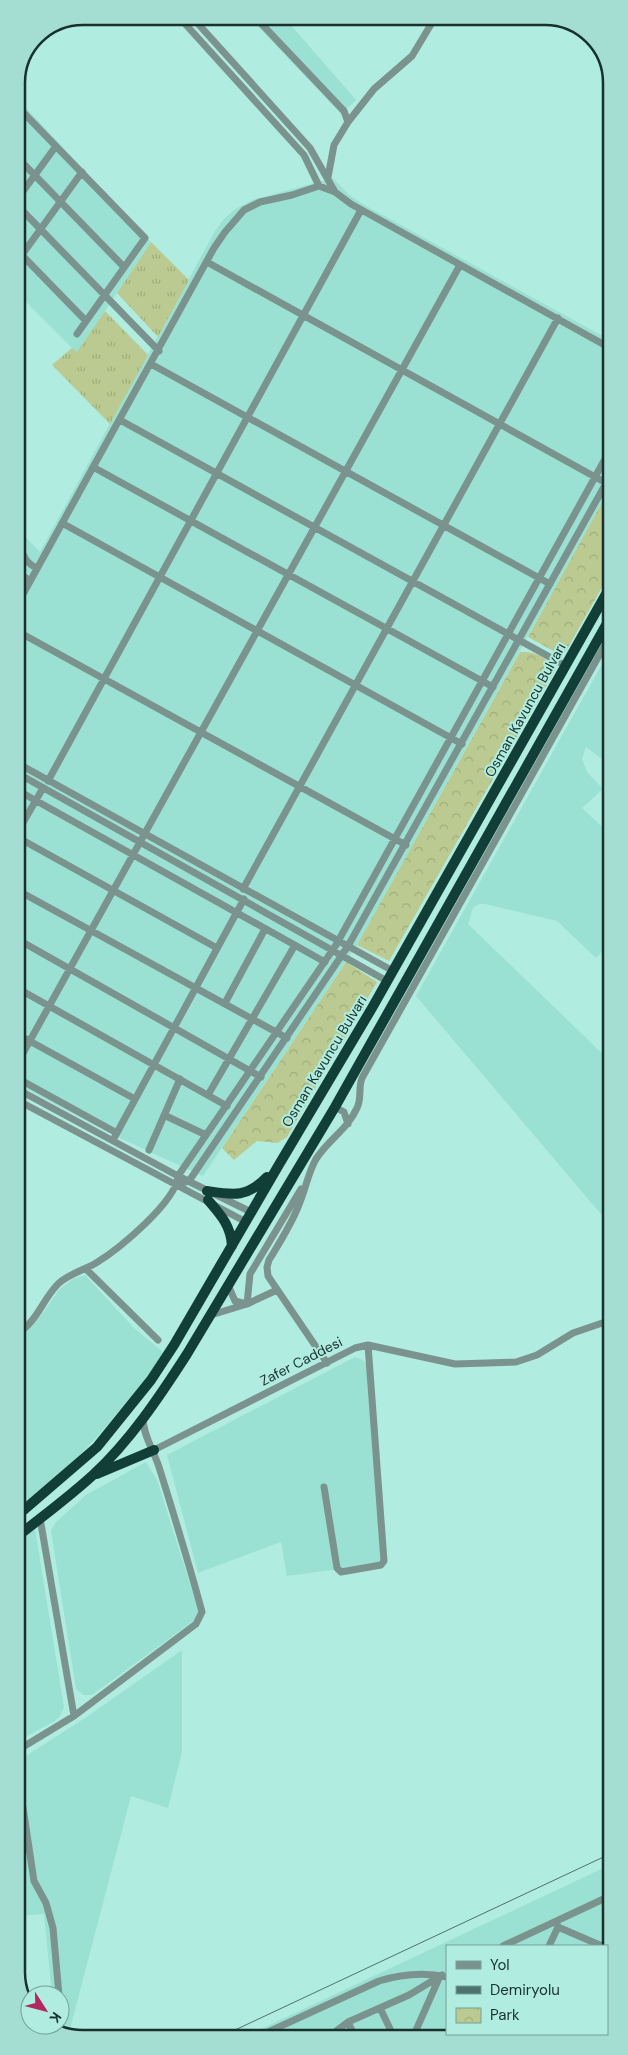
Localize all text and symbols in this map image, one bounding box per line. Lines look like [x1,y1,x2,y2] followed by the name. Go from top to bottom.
[481,640,569,780] street label: Osman Kavuncu Bulvarı
[277,992,371,1130] street label: Osman Kavuncu Bulvarı
[257,1333,345,1389] street label: Zafer Caddesi
[446,1945,608,2035] legend
[490,1955,510,1975] text: Yol
[490,1980,560,2000] text: Demiryolu
[20,1985,70,2035] north arrow
[490,2005,520,2025] text: Park
[46,2009,65,2027] text: K

